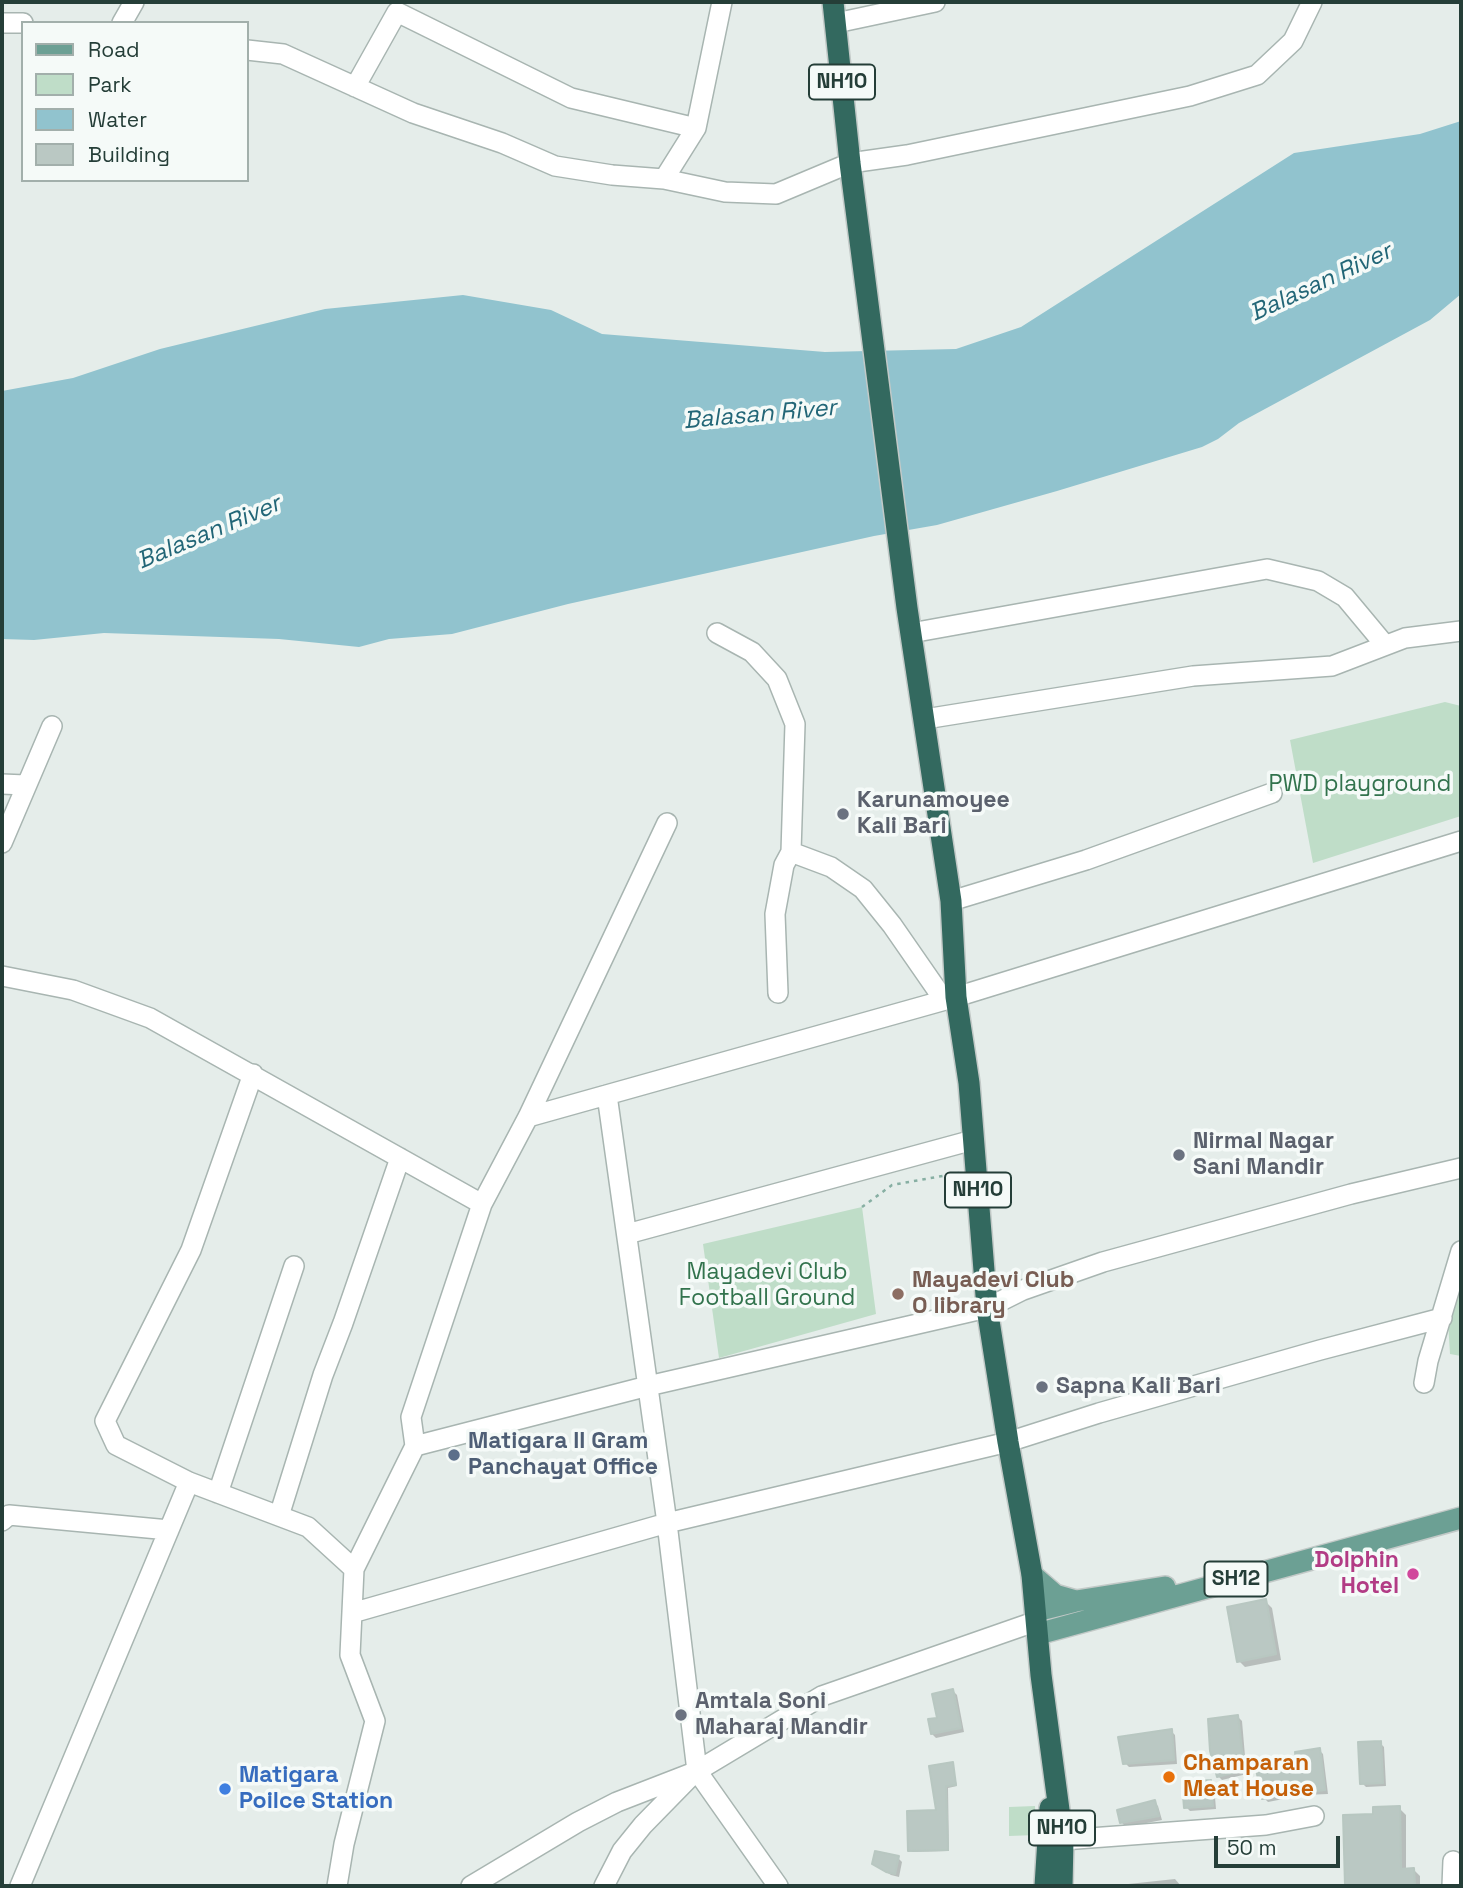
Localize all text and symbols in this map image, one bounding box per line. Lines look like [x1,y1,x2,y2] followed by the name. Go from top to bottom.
[21,21,248,182] legend
[88,36,140,63] text: Road
[809,64,875,100] road number: NH10
[88,71,132,98] text: Park
[88,106,147,133] text: Water
[88,141,170,168] text: Building
[1245,238,1397,328] water label: Balasan River
[682,394,838,436] water label: Balasan River
[133,490,285,576] water label: Balasan River
[1269,771,1451,799] park label: PWD playground
[857,787,1010,841] place label: Karunamoyee Kali Bari
[835,806,851,822] marker: Karunamoyee Kali Bari
[1193,1128,1334,1182] place label: Nirmal Nagar Sani Mandir
[1171,1147,1187,1163] marker: Nirmal Nagar Sani Mandir
[945,1172,1011,1208] road number: NH10
[679,1259,855,1313] park label: Mayadevi Club Football Ground
[912,1267,1074,1321] place label: Mayadevi Club O library
[890,1286,906,1302] marker: Mayadevi Club O library
[1056,1373,1221,1401] place label: Sapna Kali Bari
[1034,1379,1050,1395] marker: Sapna Kali Bari
[468,1428,658,1482] place label: Matigara II Gram Panchayat Office
[446,1447,462,1463] marker: Matigara II Gram Panchayat Office
[1314,1547,1399,1601] place label: Dolphin Hotel
[1204,1562,1268,1596] road number: SH12
[1405,1566,1421,1582] marker: Dolphin Hotel
[695,1688,868,1742] place label: Amtala Soni Maharaj Mandir
[673,1707,689,1723] marker: Amtala Soni Maharaj Mandir
[1183,1750,1314,1804] place label: Champaran Meat House
[239,1762,393,1816] place label: Matigara Poilce Station
[1161,1769,1177,1785] marker: Champaran Meat House
[217,1781,233,1797] marker: Matigara Poilce Station
[1029,1811,1095,1846] road number: NH10
[1218,1822,1344,1866] scale bar
[1227,1834,1277,1861] text: 50 m

